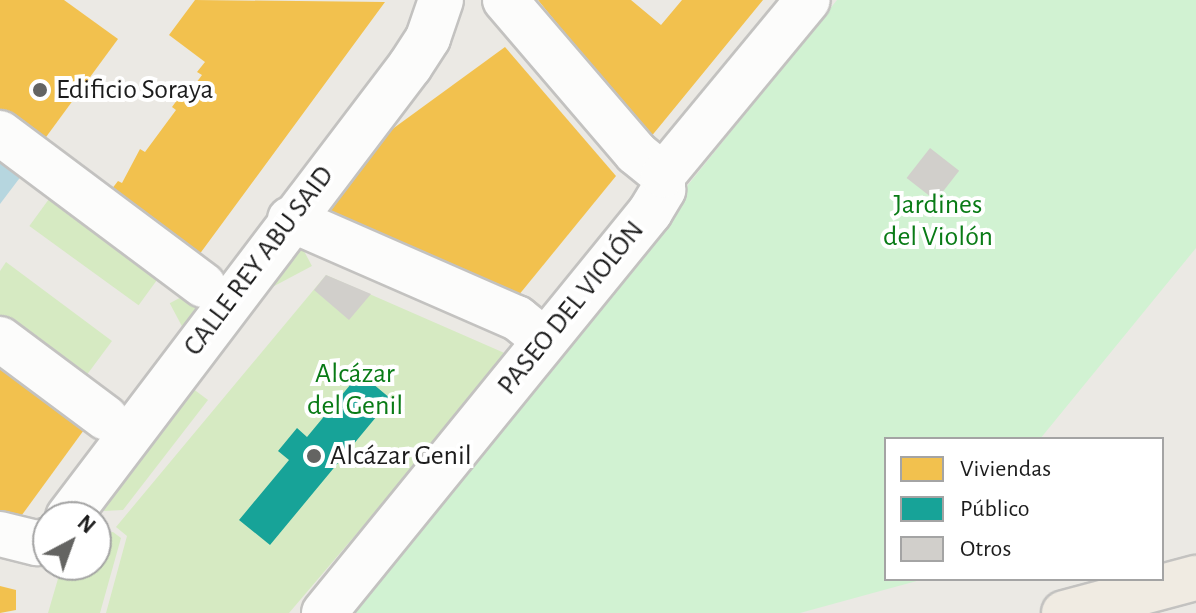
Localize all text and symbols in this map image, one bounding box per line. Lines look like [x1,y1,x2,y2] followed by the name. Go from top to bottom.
[56,73,213,107] place label: Edificio Soraya
[31,81,49,99] marker: Edificio Soraya
[177,159,341,363] street label: CALLE REY ABU SAID
[883,188,993,254] park label: Jardines del Violón
[491,214,651,402] street label: PASEO DEL VIOLÓN
[307,357,403,423] park label: Alcázar del Genil
[884,437,1164,581] legend
[330,439,472,473] place label: Alcázar Genil
[305,447,323,465] marker: Alcázar Genil
[960,457,1051,481] text: Viviendas
[960,497,1029,521] text: Público
[32,501,112,581] north arrow
[73,511,99,538] text: N
[960,537,1011,561] text: Otros

